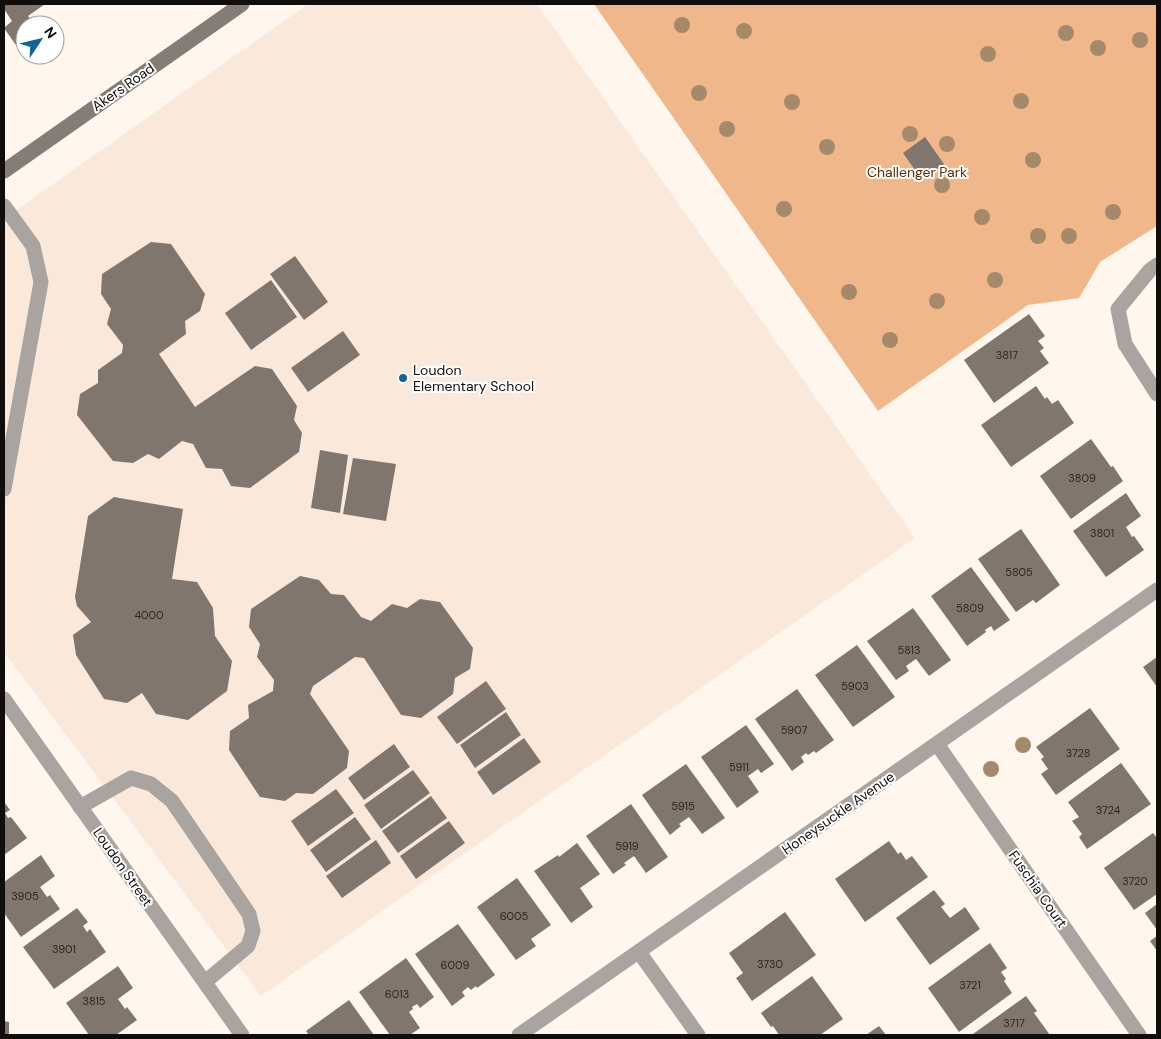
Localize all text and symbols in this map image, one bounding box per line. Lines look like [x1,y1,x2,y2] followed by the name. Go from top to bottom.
[15,15,65,65] north arrow
[40,23,61,42] text: N
[88,59,158,115] street label: Akers Road
[867,163,967,181] park label: Challenger Park
[996,348,1018,362] house number: 3817
[413,361,534,395] place label: Loudon Elementary School
[397,372,409,384] marker: Loudon Elementary School
[1068,471,1096,485] house number: 3809
[1090,526,1114,540] house number: 3801
[1005,565,1033,579] house number: 5805
[956,601,984,615] house number: 5809
[134,608,164,622] house number: 4000
[897,643,921,657] house number: 5813
[841,679,869,693] house number: 5903
[781,723,807,737] house number: 5907
[1066,746,1090,760] house number: 3728
[729,760,749,774] house number: 5911
[778,767,898,859] street label: Honeysuckle Avenue
[671,799,695,813] house number: 5915
[1096,803,1121,817] house number: 3724
[89,824,157,910] street label: Loudon Street
[615,839,639,853] house number: 5919
[1005,847,1071,931] street label: Fuschia Court
[1122,874,1148,888] house number: 3720
[11,889,39,903] house number: 3905
[500,909,529,923] house number: 6005
[52,942,76,956] house number: 3901
[757,957,783,971] house number: 3730
[441,958,470,972] house number: 6009
[959,978,981,992] house number: 3721
[385,987,409,1001] house number: 6013
[82,994,106,1008] house number: 3815
[1003,1016,1025,1030] house number: 3717

